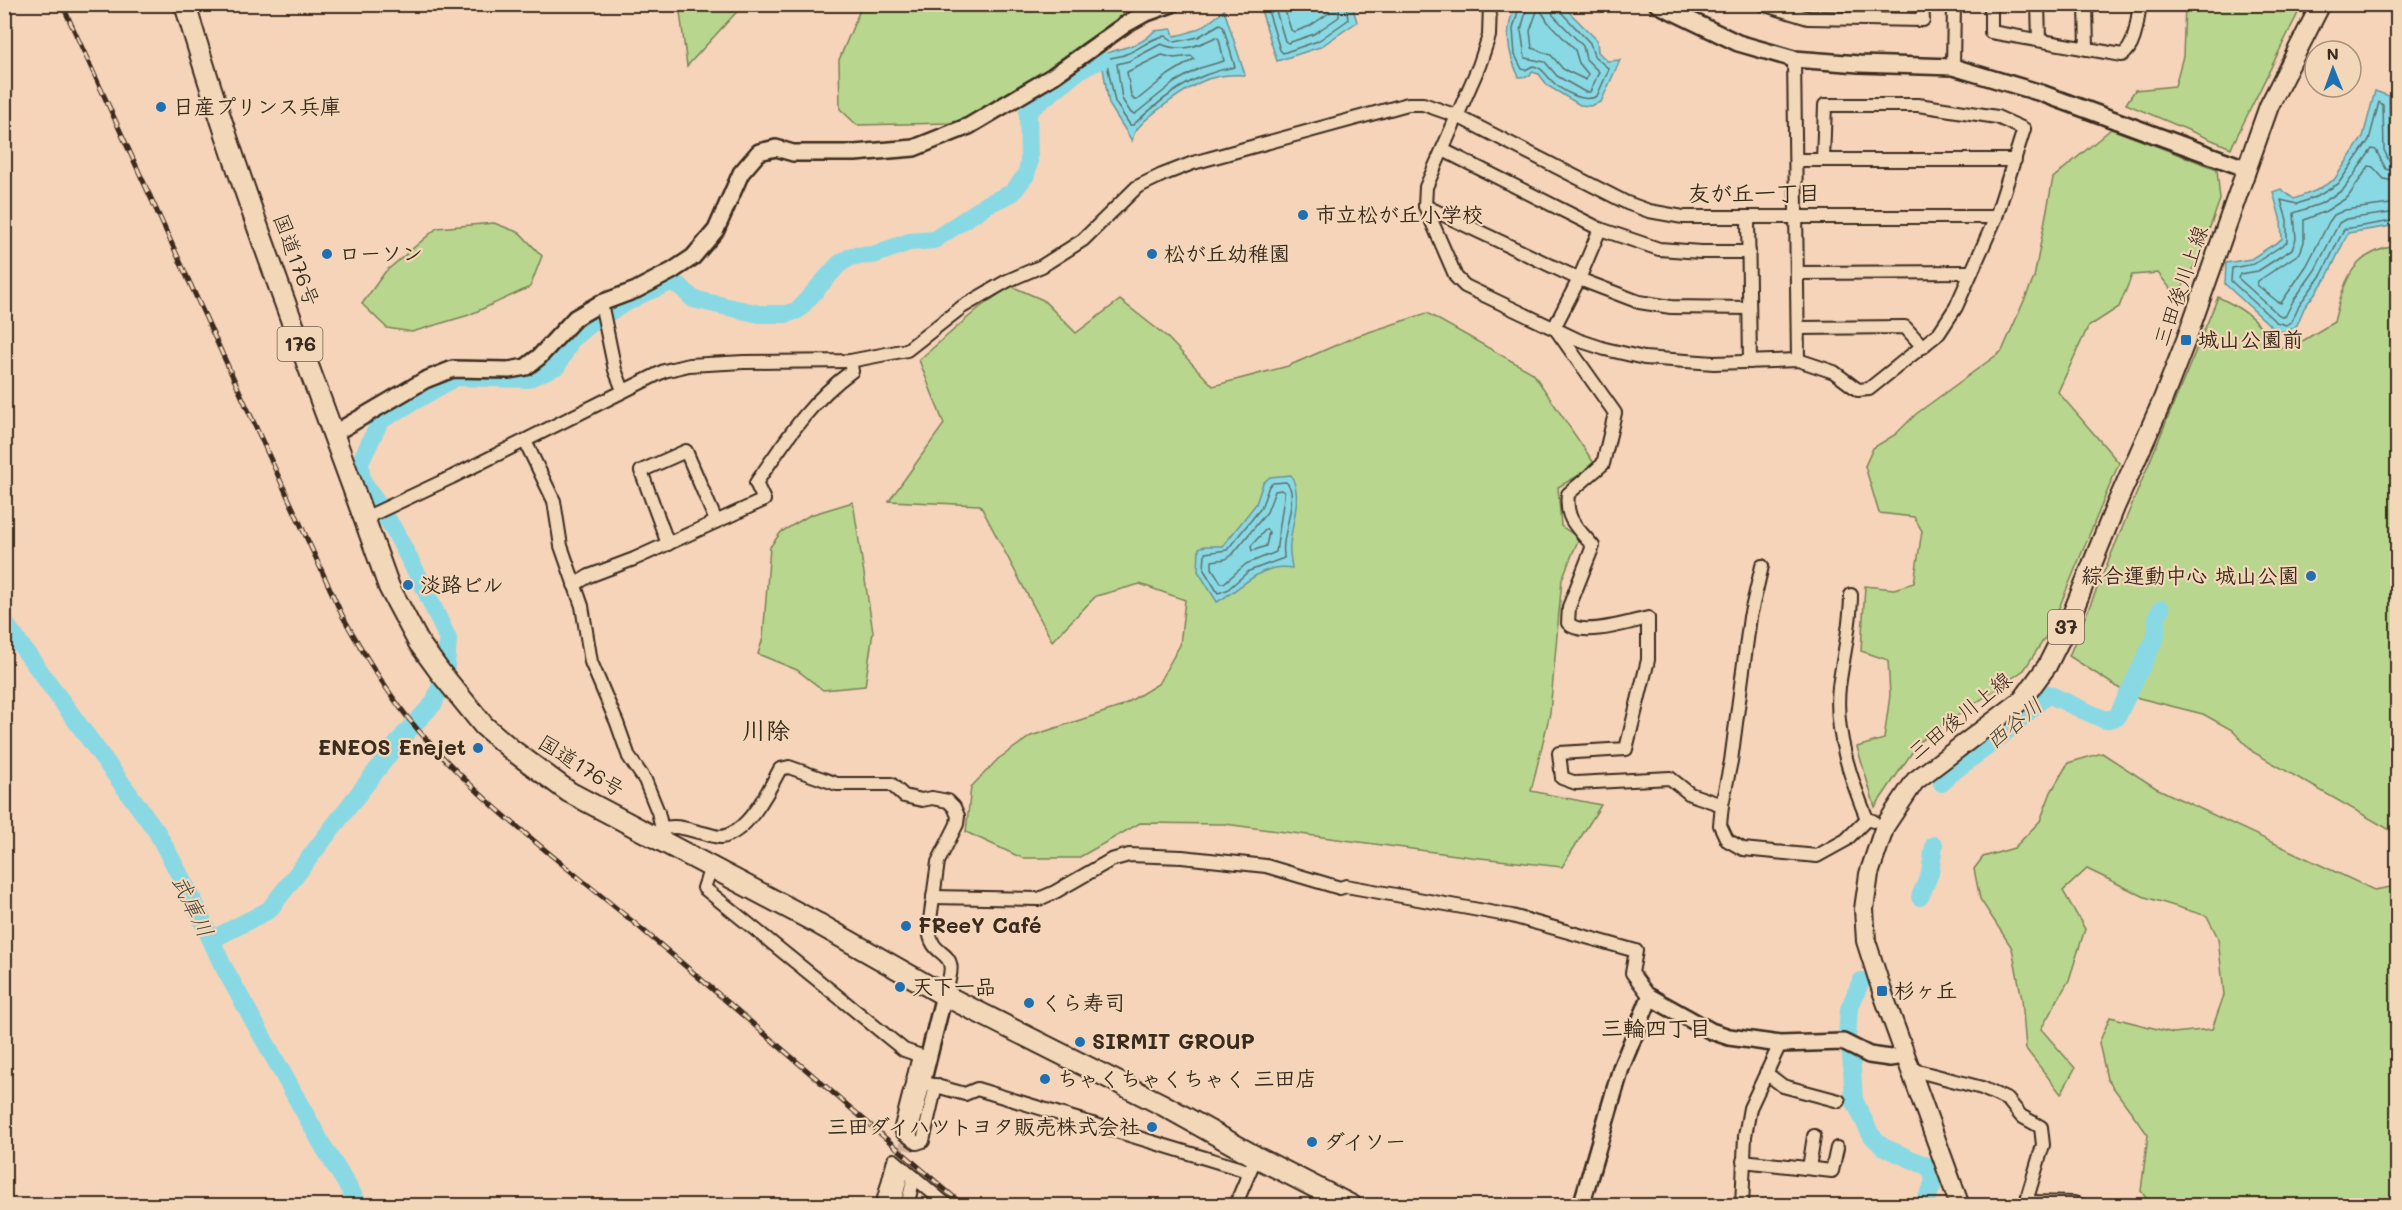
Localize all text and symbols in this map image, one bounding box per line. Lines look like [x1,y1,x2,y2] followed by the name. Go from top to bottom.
[2303,39,2363,99] north arrow
[2326,43,2339,64] text: N
[173,92,341,119] place label: 日産プリンス兵庫
[154,100,168,114] marker: 日産プリンス兵庫
[1688,178,1820,207] district label: 友が丘一丁目
[1315,200,1483,227] place label: 市立松が丘小学校
[1296,208,1310,222] marker: 市立松が丘小学校
[268,209,327,310] street label: 国道176号
[2146,222,2213,349] street label: 三田後川上線
[339,239,423,266] place label: ローソン
[1164,239,1290,266] place label: 松が丘幼稚園
[320,247,334,261] marker: ローソン
[1145,247,1159,261] marker: 松が丘幼稚園
[2198,325,2303,352] place label: 城山公園前
[278,327,322,361] road number: 176
[2179,333,2193,347] marker: 城山公園前
[2081,561,2299,588] place label: 綜合運動中心 城山公園
[2304,569,2318,583] marker: 綜合運動中心 城山公園
[420,570,504,597] place label: 淡路ビル
[401,578,415,592] marker: 淡路ビル
[2048,610,2084,644] road number: 37
[1902,665,2017,765] street label: 三田後川上線
[1979,690,2048,755] water label: 西谷川
[742,714,790,745] district label: 川除
[534,728,630,802] street label: 国道176号
[318,733,466,760] place label: ENEOS Enejet
[471,741,485,755] marker: ENEOS Enejet
[166,870,221,942] water label: 武庫川
[918,911,1041,938] place label: FReeY Café
[899,919,913,933] marker: FReeY Café
[912,972,996,999] place label: 天下一品
[1894,976,1957,1003] place label: 杉ヶ丘
[893,980,907,994] marker: 天下一品
[1875,984,1889,998] marker: 杉ヶ丘
[1041,988,1125,1015] place label: くら寿司
[1022,996,1036,1010] marker: くら寿司
[1601,1013,1711,1042] district label: 三輪四丁目
[1092,1027,1255,1054] place label: SIRMIT GROUP
[1073,1035,1087,1049] marker: SIRMIT GROUP
[1057,1064,1317,1091] place label: ちゃくちゃくちゃく 三田店
[1038,1072,1052,1086] marker: ちゃくちゃくちゃく 三田店
[827,1112,1140,1139] place label: 三田ダイハツトヨタ販売株式会社
[1145,1120,1159,1134] marker: 三田ダイハツトヨタ販売株式会社
[1324,1127,1406,1154] place label: ダイソー
[1305,1135,1319,1149] marker: ダイソー

